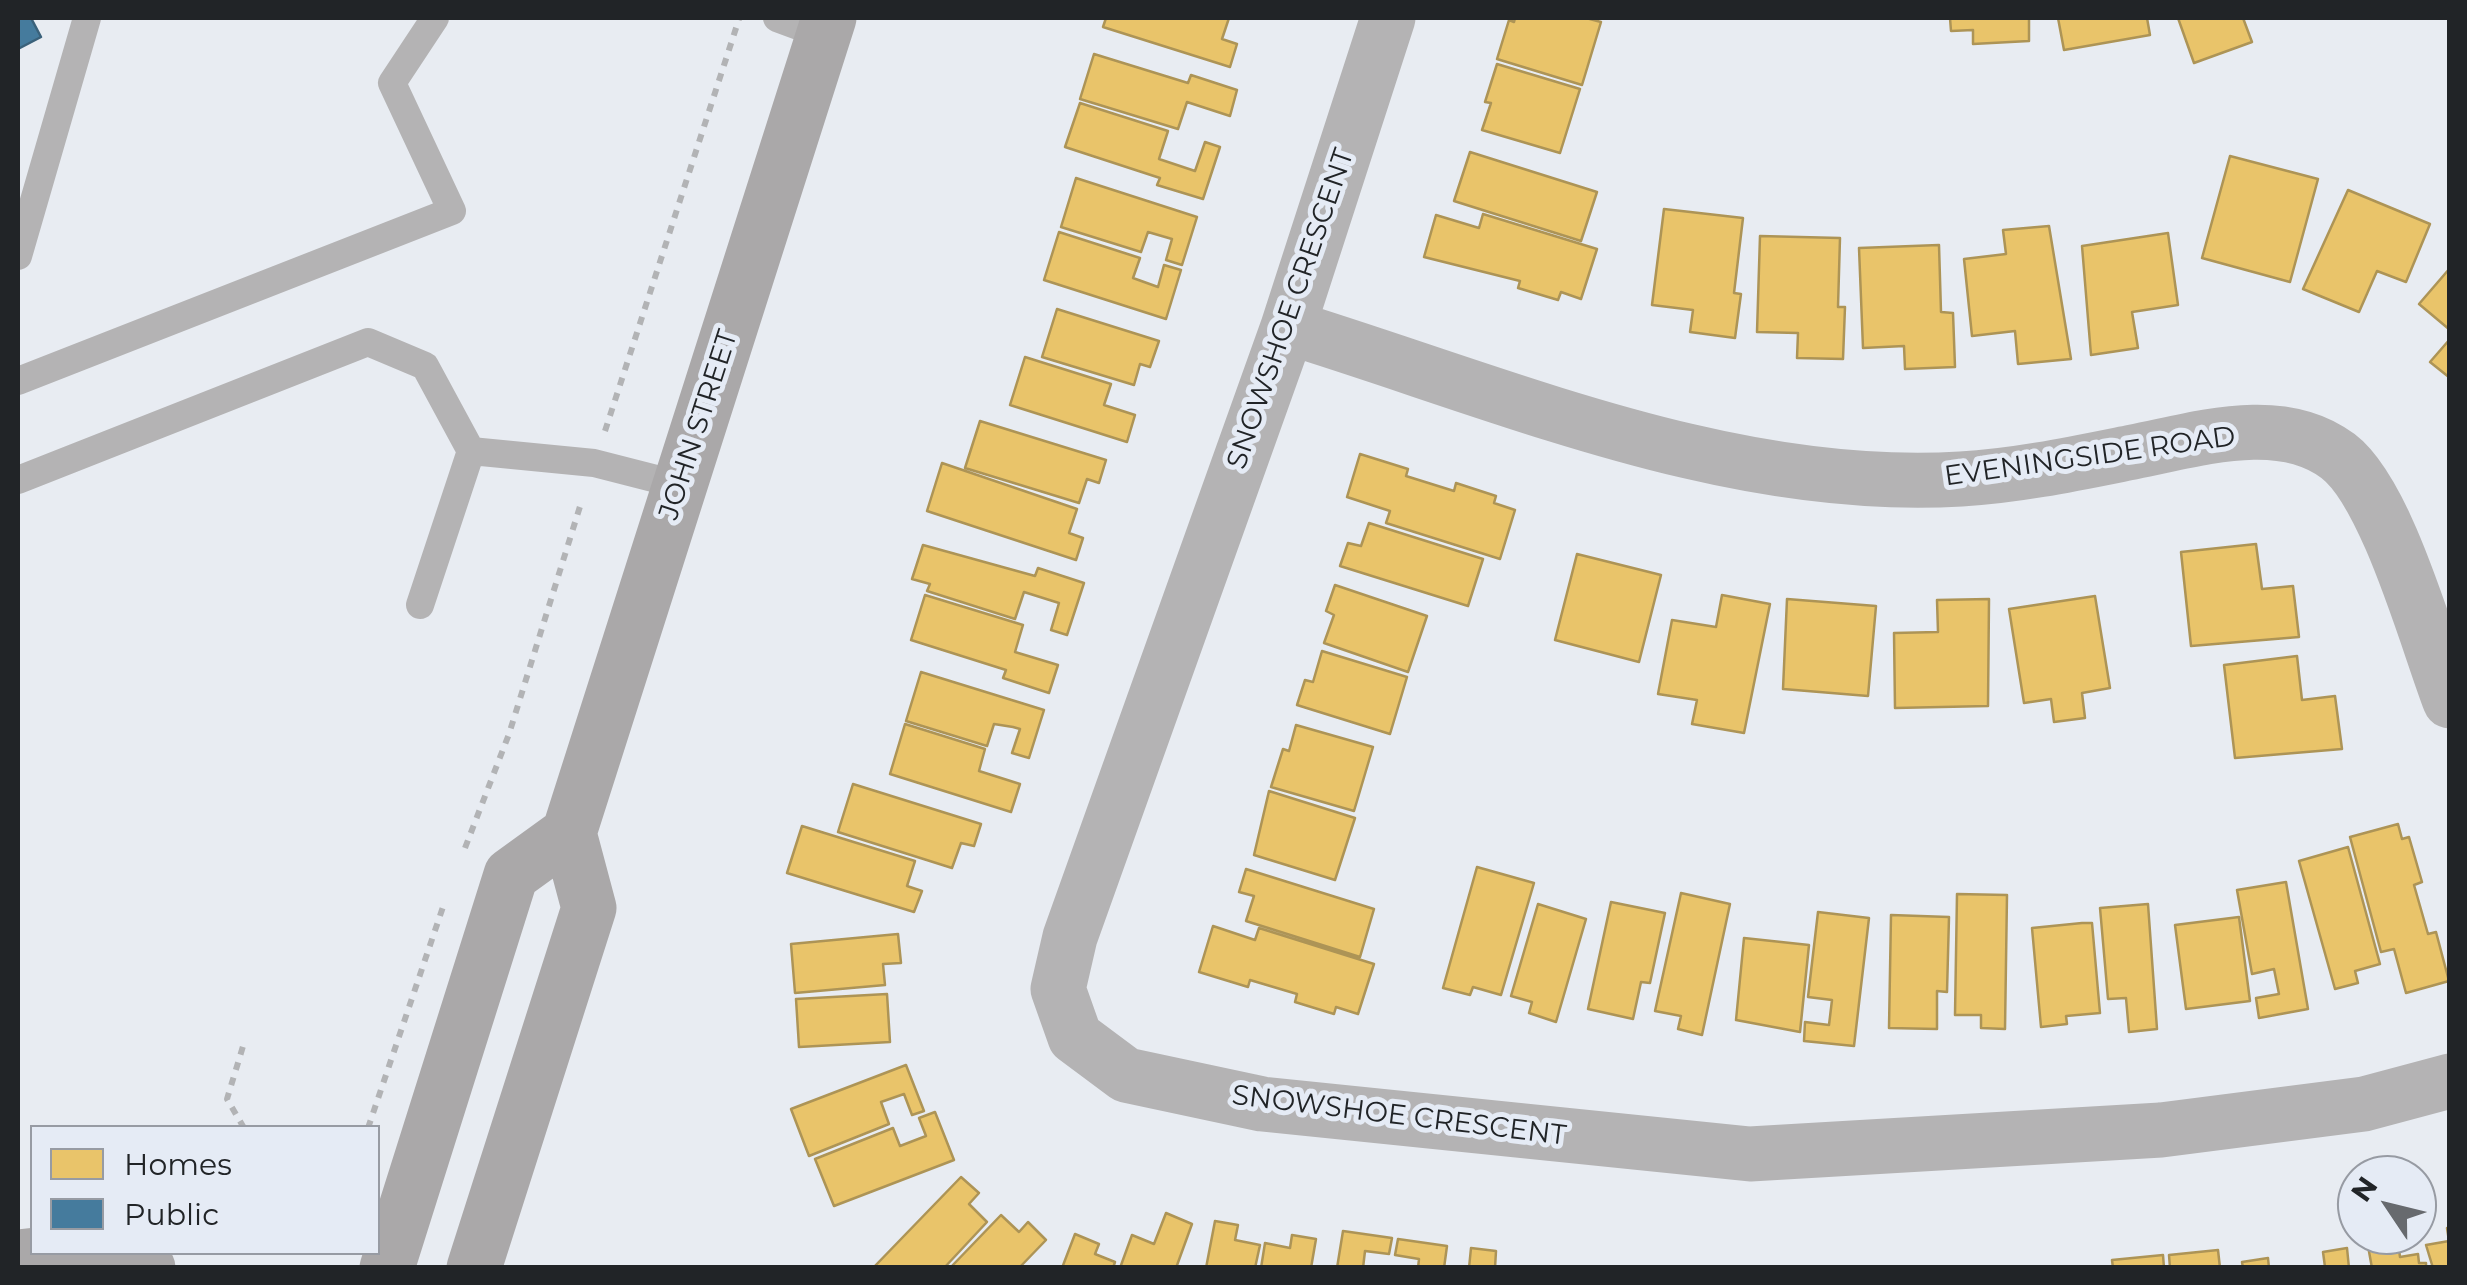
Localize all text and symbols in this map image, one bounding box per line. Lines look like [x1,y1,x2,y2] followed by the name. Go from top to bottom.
[1220,144,1362,474] street label: SNOWSHOE CRESCENT
[653,326,745,524] street label: JOHN STREET
[1942,420,2238,494] street label: EVENINGSIDE ROAD
[1230,1079,1568,1153] street label: SNOWSHOE CRESCENT
[30,1125,380,1255] legend
[124,1146,232,1183] text: Homes
[2337,1155,2437,1255] north arrow
[2344,1170,2384,1208] text: N
[124,1196,219,1233] text: Public

